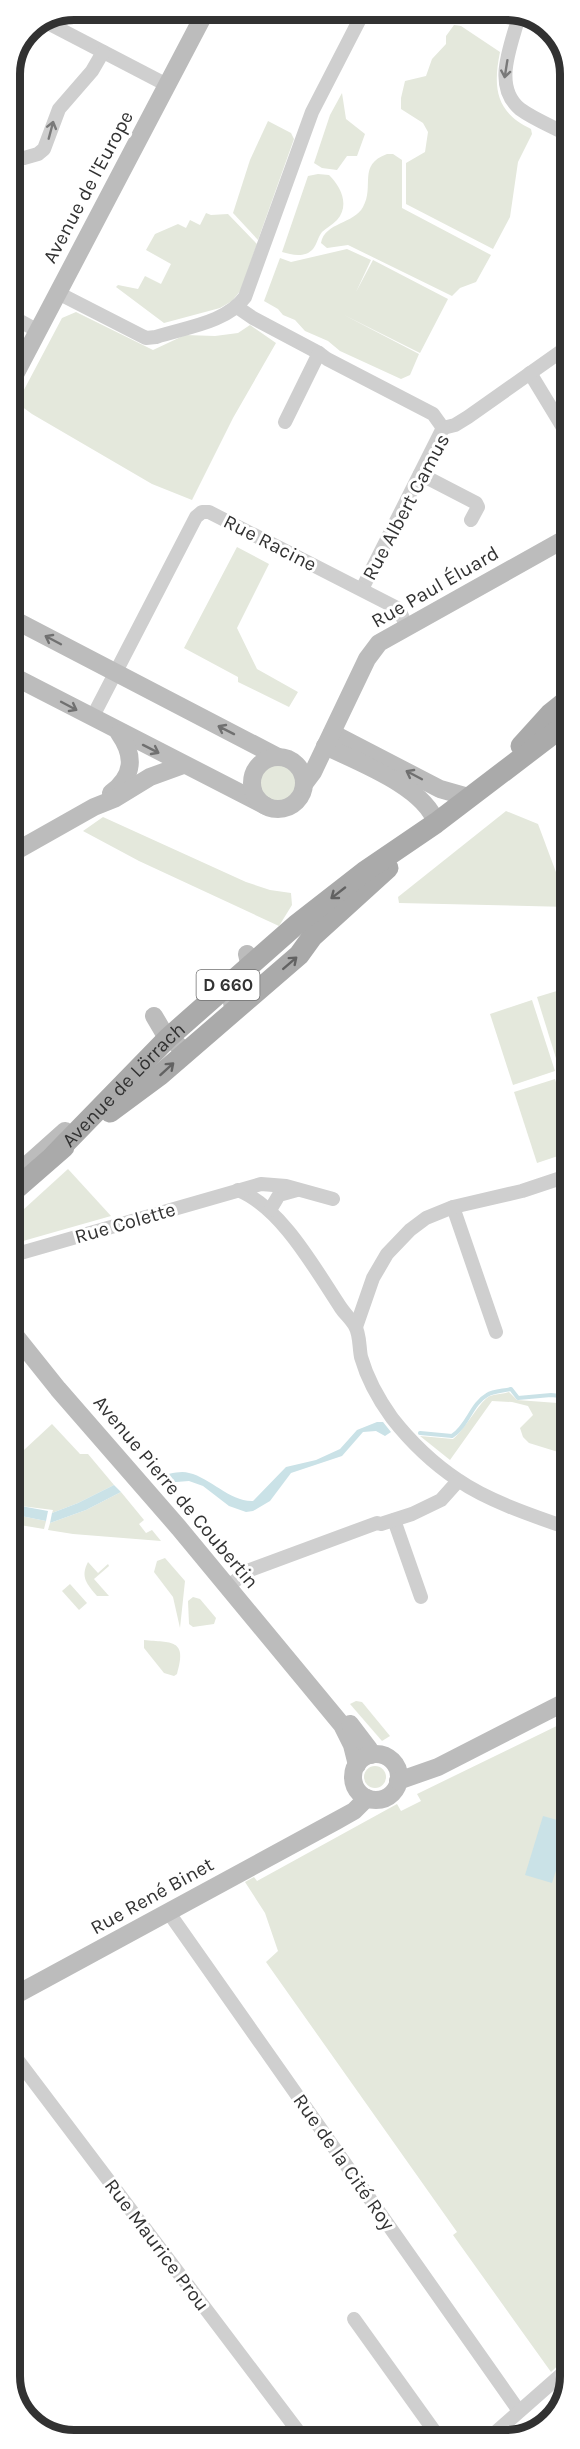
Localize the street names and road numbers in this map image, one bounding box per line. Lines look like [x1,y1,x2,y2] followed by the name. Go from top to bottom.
[38,107,138,267] street label: Avenue de l'Europe
[358,430,454,584] street label: Rue Albert Camus
[220,510,320,576] street label: Rue Racine
[367,540,503,633] street label: Rue Paul Éluard
[196,970,260,1000] road number: D 660
[57,1017,189,1151] street label: Avenue de Lörrach
[72,1198,178,1248] street label: Rue Colette
[89,1391,263,1593] street label: Avenue Pierre de Coubertin
[86,1852,218,1939] street label: Rue René Binet
[288,2090,400,2234] street label: Rue de la Cité Roy
[100,2174,214,2316] street label: Rue Maurice Prou

